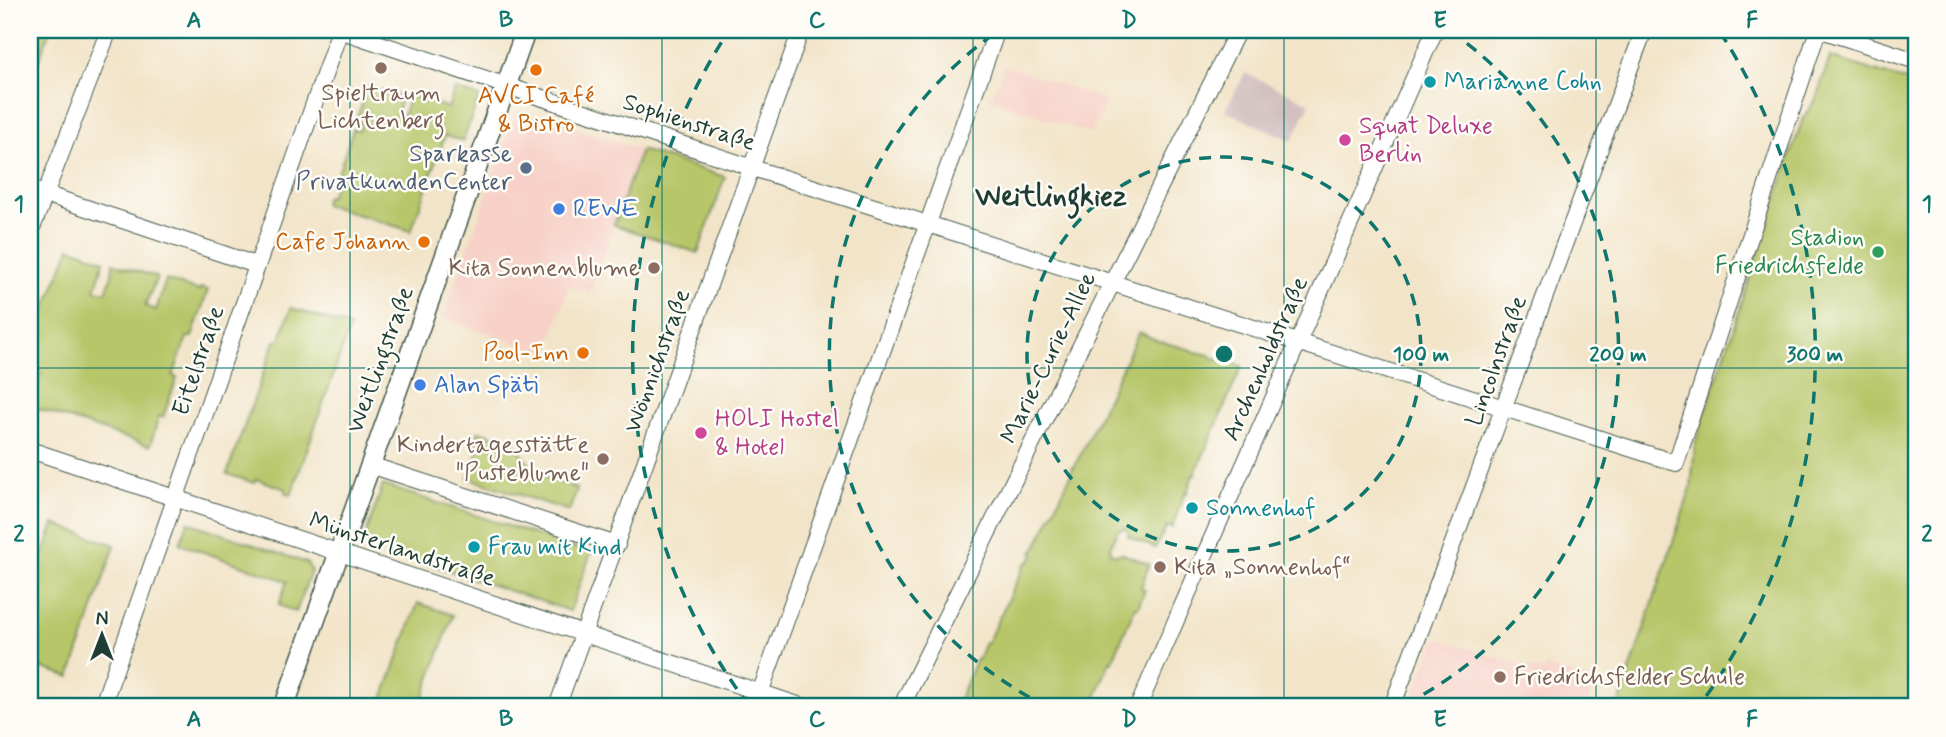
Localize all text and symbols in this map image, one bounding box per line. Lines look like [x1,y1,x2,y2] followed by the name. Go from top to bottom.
[186,6,202,36] text: A
[499,6,514,36] text: B
[809,6,826,36] text: C
[1121,6,1137,36] text: D
[1433,6,1447,36] text: E
[1746,6,1758,36] text: F
[373,60,389,76] marker: Spieltraum Lichtenberg
[528,62,544,78] marker: AVCI Café & Bistro
[1444,67,1602,98] place label: Marianne Cohn
[1422,74,1438,90] marker: Marianne Cohn
[317,78,445,140] place label: Spieltraum Lichtenberg
[478,81,595,140] place label: AVCI Café & Bistro
[619,87,760,159] street label: Sophienstraße
[1359,111,1493,170] place label: Squat Deluxe Berlin
[1337,132,1353,148] marker: Squat Deluxe Berlin
[296,139,513,198] place label: Sparkasse PrivatkundenCenter
[518,160,534,176] marker: Sparkasse PrivatkundenCenter
[975,179,1127,219] district label: Weitlingkiez
[14,190,24,220] text: 1
[1922,190,1932,220] text: 1
[573,194,638,225] place label: REWE
[551,201,567,217] marker: REWE
[1715,223,1864,282] place label: Stadion Friedrichsfelde
[275,227,410,258] place label: Cafe Johann
[416,234,432,250] marker: Cafe Johann
[1870,244,1886,260] marker: Stadion Friedrichsfelde
[448,253,640,284] place label: Kita Sonnenblume
[646,260,662,276] marker: Kita Sonnenblume
[994,267,1104,449] street label: Marie-Curie-Allee
[1216,272,1316,446] street label: Archenholdstraße
[340,282,425,439] street label: Weitlingstraße
[618,285,698,437] street label: Wönnichstraße
[1459,291,1535,430] street label: Lincolnstraße
[166,302,232,420] street label: Eitelstraße
[483,338,569,369] place label: Pool-Inn
[1393,341,1449,369] text: 100 m
[1589,341,1647,369] text: 200 m
[1787,341,1844,369] text: 300 m
[1212,342,1236,366] centre of rings
[575,345,591,361] marker: Pool-Inn
[434,370,538,401] place label: Alan Späti
[412,377,428,393] marker: Alan Späti
[715,404,839,463] place label: HOLI Hostel & Hotel
[693,425,709,441] marker: HOLI Hostel & Hotel
[397,430,589,489] place label: Kindertagesstätte "Pusteblume"
[595,451,611,467] marker: Kindertagesstätte "Pusteblume"
[1206,493,1315,524] place label: Sonnenhof
[1184,500,1200,516] marker: Sonnenhof
[305,505,499,595] street label: Münsterlandstraße
[13,520,25,550] text: 2
[1921,520,1933,550] text: 2
[488,532,622,563] place label: Frau mit Kind
[466,539,482,555] marker: Frau mit Kind
[1174,552,1351,583] place label: Kita „Sonnenhof“
[1152,559,1168,575] marker: Kita „Sonnenhof“
[66,600,136,670] north arrow
[96,607,108,632] text: N
[1514,662,1745,693] place label: Friedrichsfelder Schule
[1492,669,1508,685] marker: Friedrichsfelder Schule
[186,705,202,735] text: A
[499,705,514,735] text: B
[809,705,826,735] text: C
[1121,705,1137,735] text: D
[1433,705,1447,735] text: E
[1746,705,1758,735] text: F

